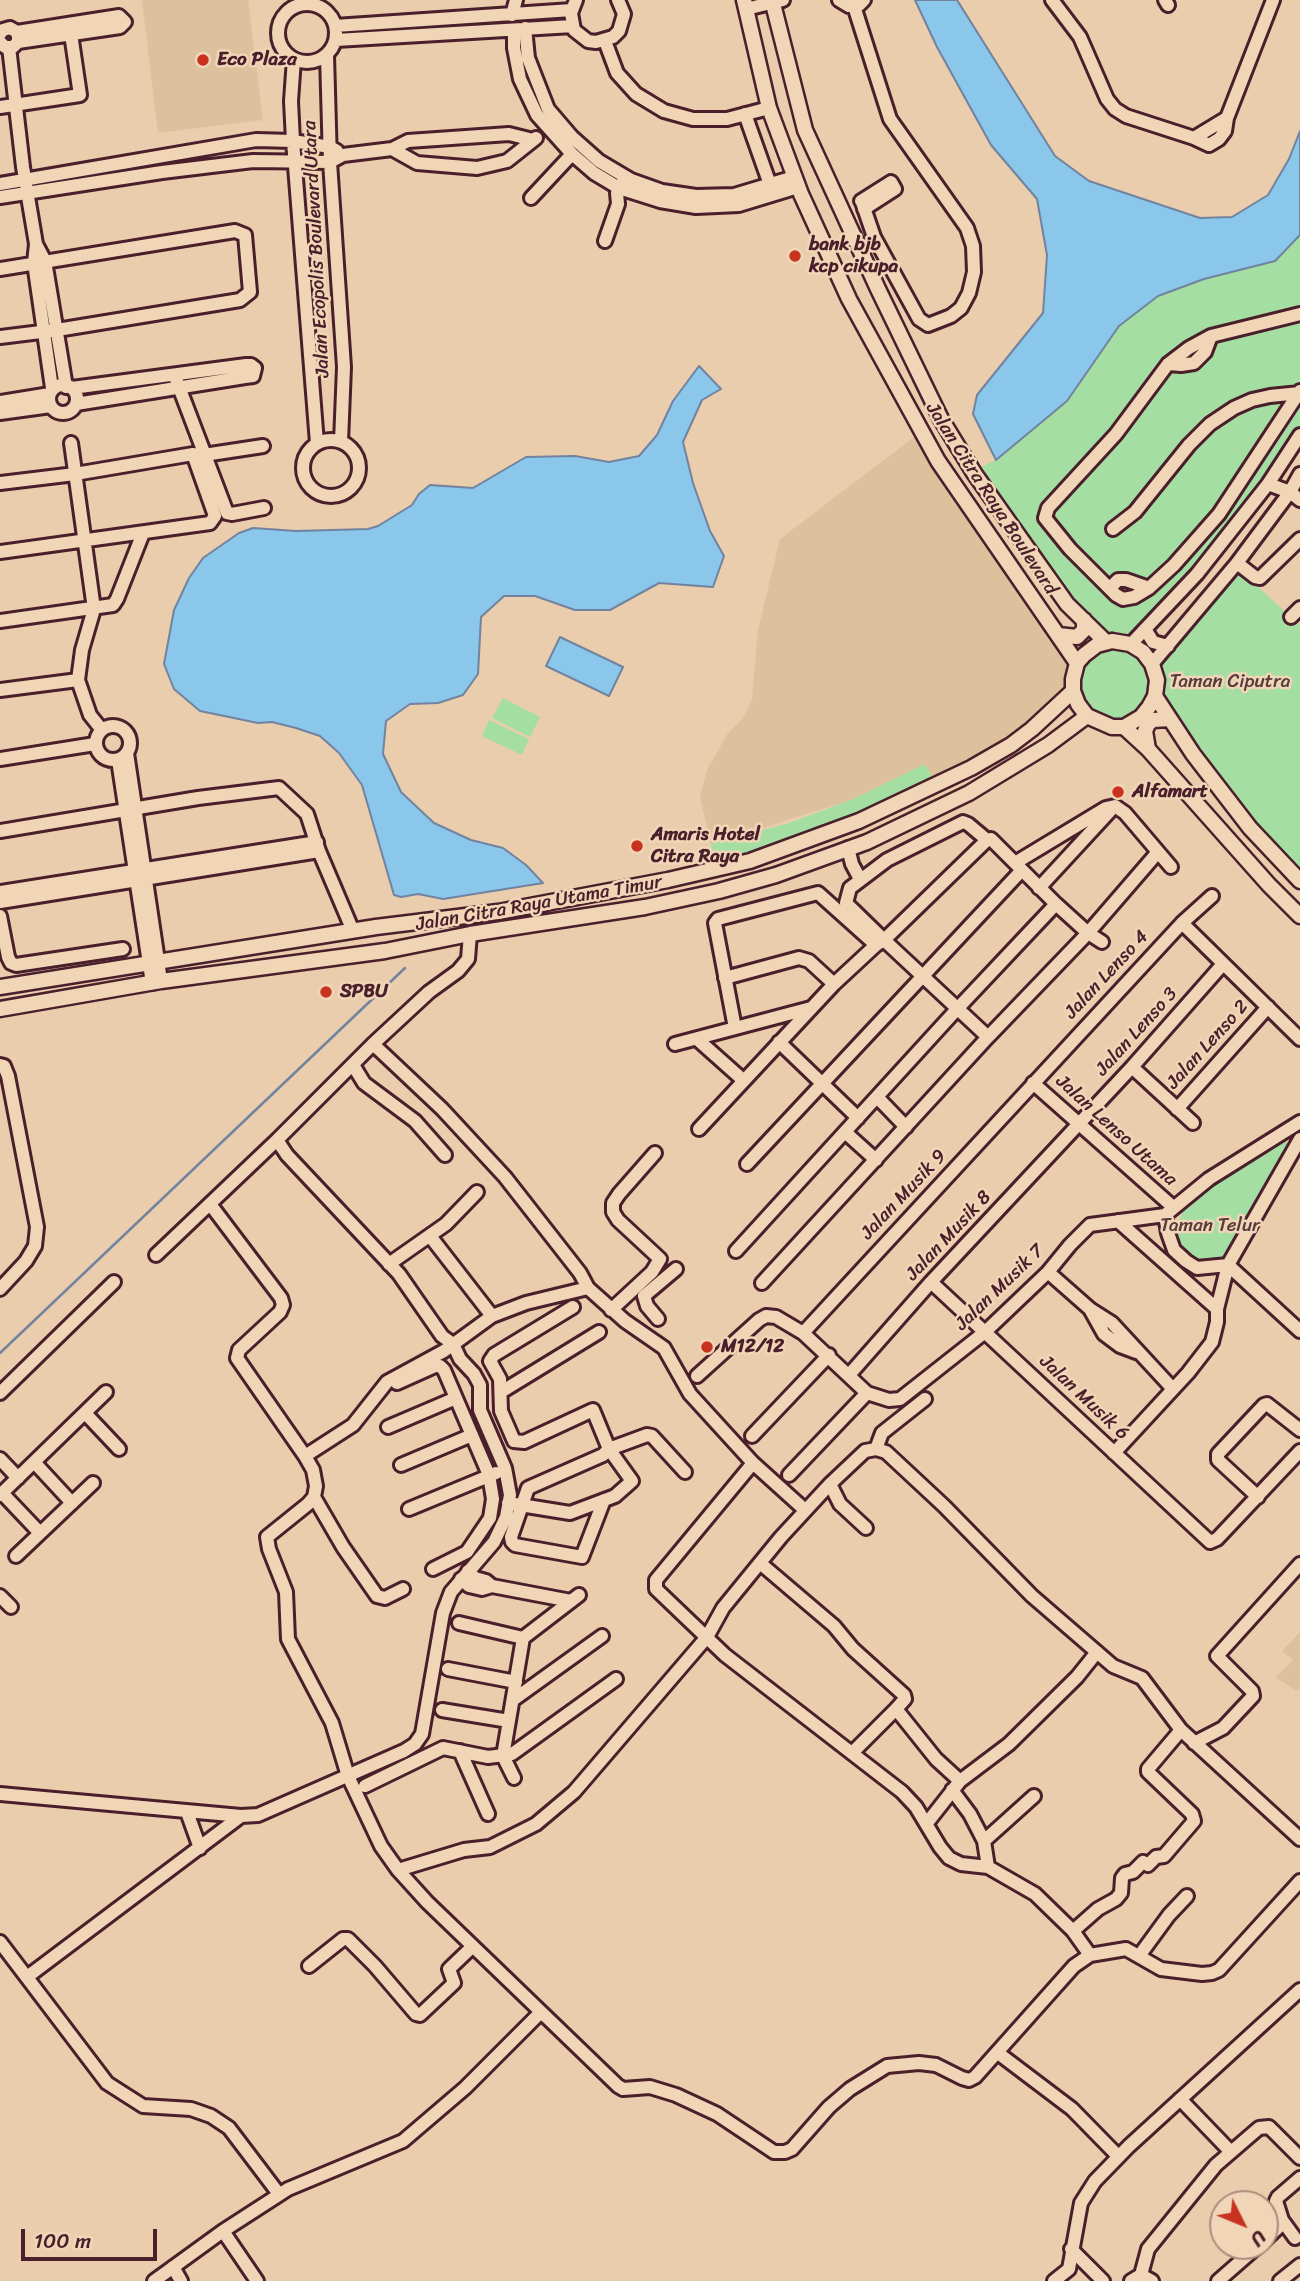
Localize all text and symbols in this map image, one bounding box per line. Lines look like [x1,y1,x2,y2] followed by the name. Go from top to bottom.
[217,49,297,71] place label: Eco Plaza
[195,52,211,68] marker: Eco Plaza
[299,120,335,378] street label: Jalan Ecopolis Boulevard Utara
[809,234,898,278] place label: bank bjb kcp cikupa
[787,248,803,264] marker: bank bjb kcp cikupa
[920,399,1062,599] street label: Jalan Citra Raya Boulevard
[1170,671,1290,693] park label: Taman Ciputra
[1132,781,1208,803] place label: Alfamart
[1110,784,1126,800] marker: Alfamart
[651,824,760,868] place label: Amaris Hotel Citra Raya
[629,838,645,854] marker: Amaris Hotel Citra Raya
[414,871,664,937] street label: Jalan Citra Raya Utama Timur
[1060,926,1154,1024] street label: Jalan Lenso 4
[340,981,388,1003] place label: SPBU
[1091,983,1183,1081] street label: Jalan Lenso 3
[318,984,334,1000] marker: SPBU
[1162,996,1254,1094] street label: Jalan Lenso 2
[1051,1071,1181,1191] street label: Jalan Lenso Utama
[856,1145,952,1245] street label: Jalan Musik 9
[902,1186,996,1286] street label: Jalan Musik 8
[1160,1215,1260,1237] park label: Taman Telur
[951,1240,1049,1336] street label: Jalan Musik 7
[721,1336,784,1358] place label: M12/12
[699,1339,715,1355] marker: M12/12
[1035,1351,1133,1445] street label: Jalan Musik 6
[1209,2190,1279,2260] north arrow
[24,2214,161,2258] scale bar
[34,2222,91,2260] text: 100 m
[1242,2222,1275,2254] text: U

